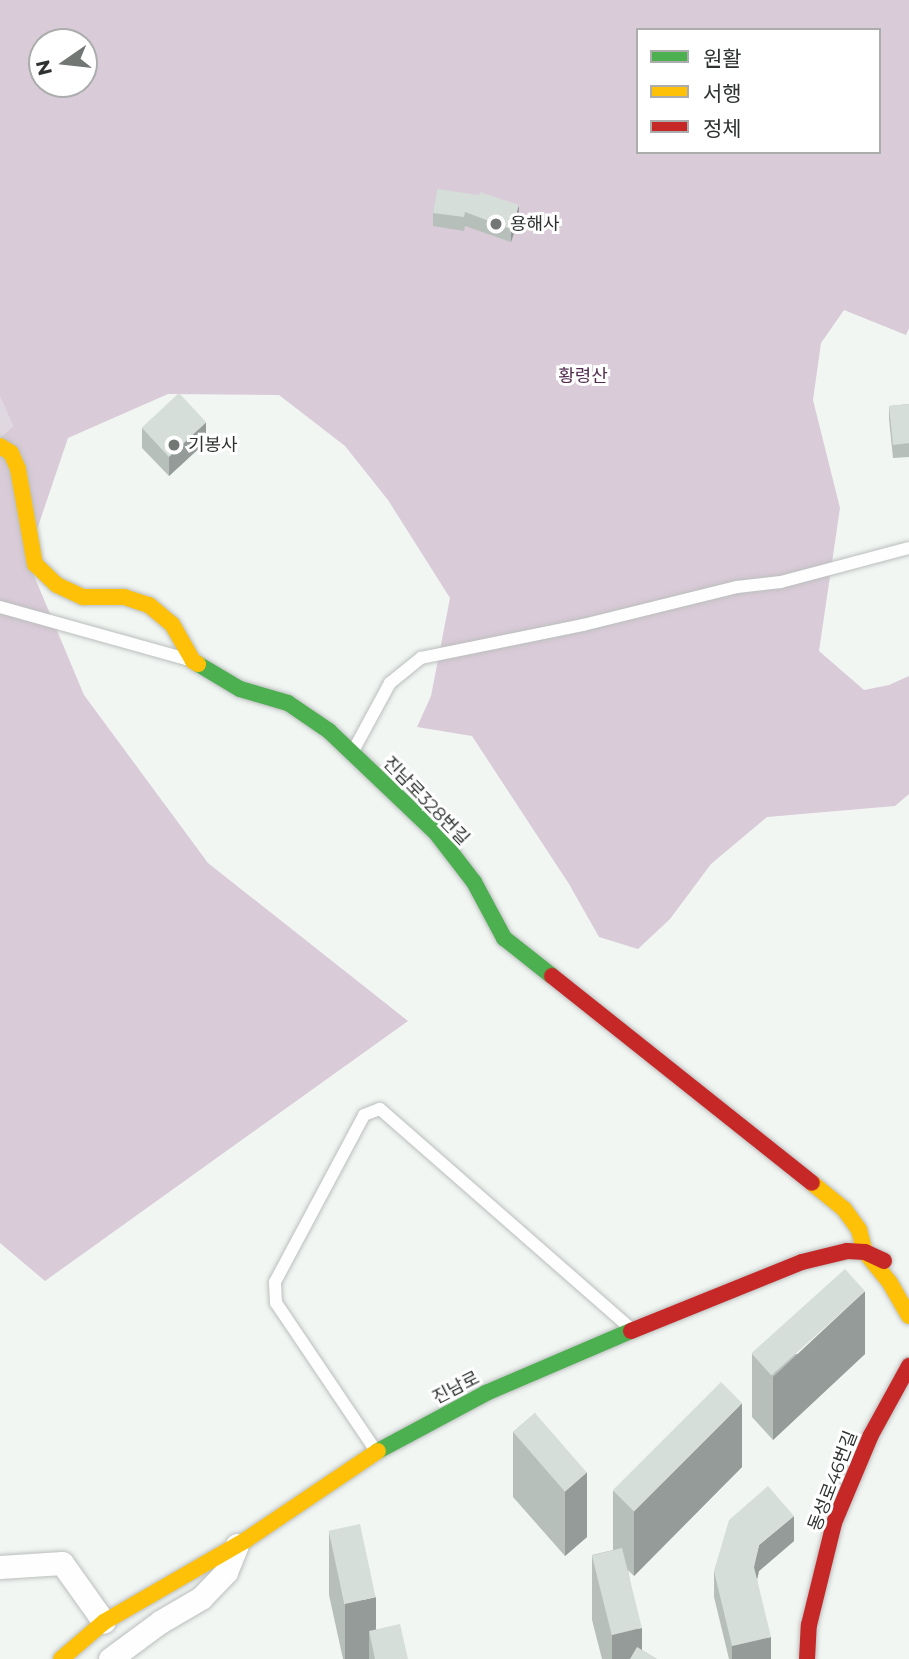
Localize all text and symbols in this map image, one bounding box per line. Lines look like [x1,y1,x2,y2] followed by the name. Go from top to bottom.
[28,28,98,98] north arrow
[636,28,881,154] legend
[703,46,742,71] text: 원활
[31,57,57,78] text: N
[703,81,742,106] text: 서행
[703,116,742,141] text: 정체
[510,213,560,235] place label: 용해사
[488,216,504,232] marker: 용해사
[558,365,608,387] park label: 황령산
[188,434,238,456] place label: 기봉사
[166,437,182,453] marker: 기봉사
[378,752,474,850] street label: 진남로328번길
[429,1367,483,1409] street label: 진남로
[804,1428,862,1534] street label: 동성로46번길

